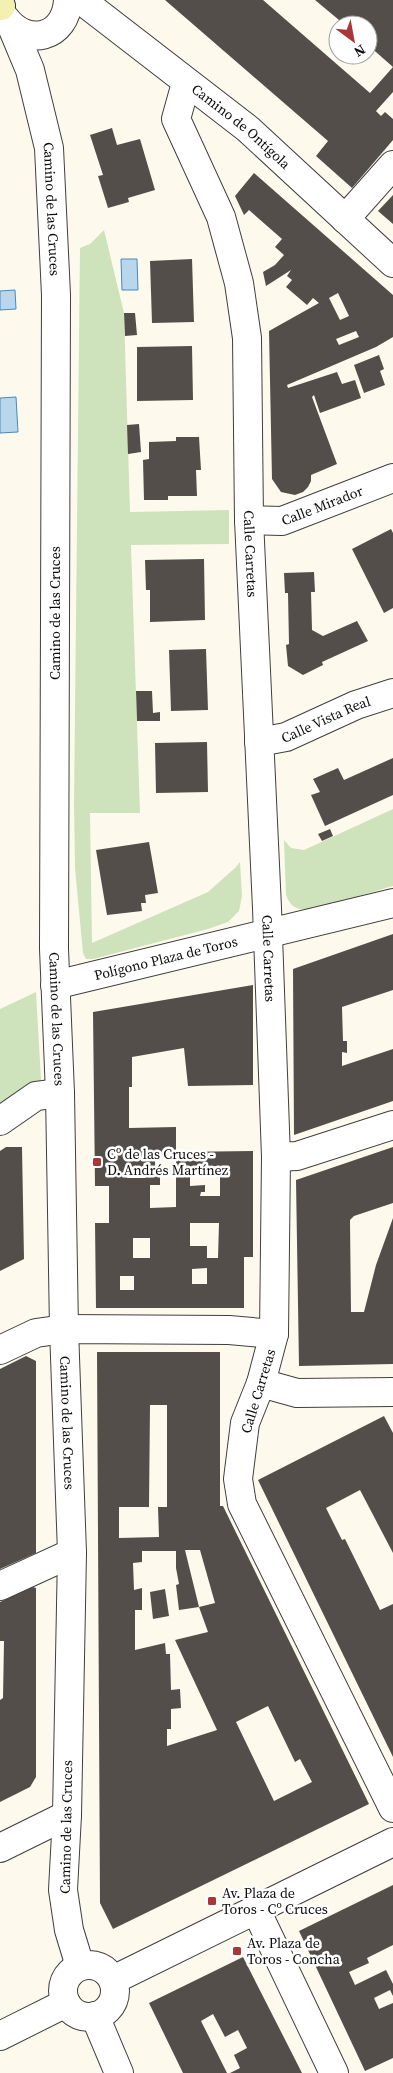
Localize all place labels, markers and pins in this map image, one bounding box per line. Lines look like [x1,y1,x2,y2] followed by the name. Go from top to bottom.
[107,1144,229,1180] place label: Cº de las Cruces - D. Andrés Martínez
[91,1156,103,1168] marker: Cº de las Cruces - D. Andrés Martínez
[222,1883,328,1919] place label: Av. Plaza de Toros - Cº Cruces
[206,1895,218,1907] marker: Av. Plaza de Toros - Cº Cruces
[247,1933,341,1969] place label: Av. Plaza de Toros - Concha
[231,1945,243,1957] marker: Av. Plaza de Toros - Concha

